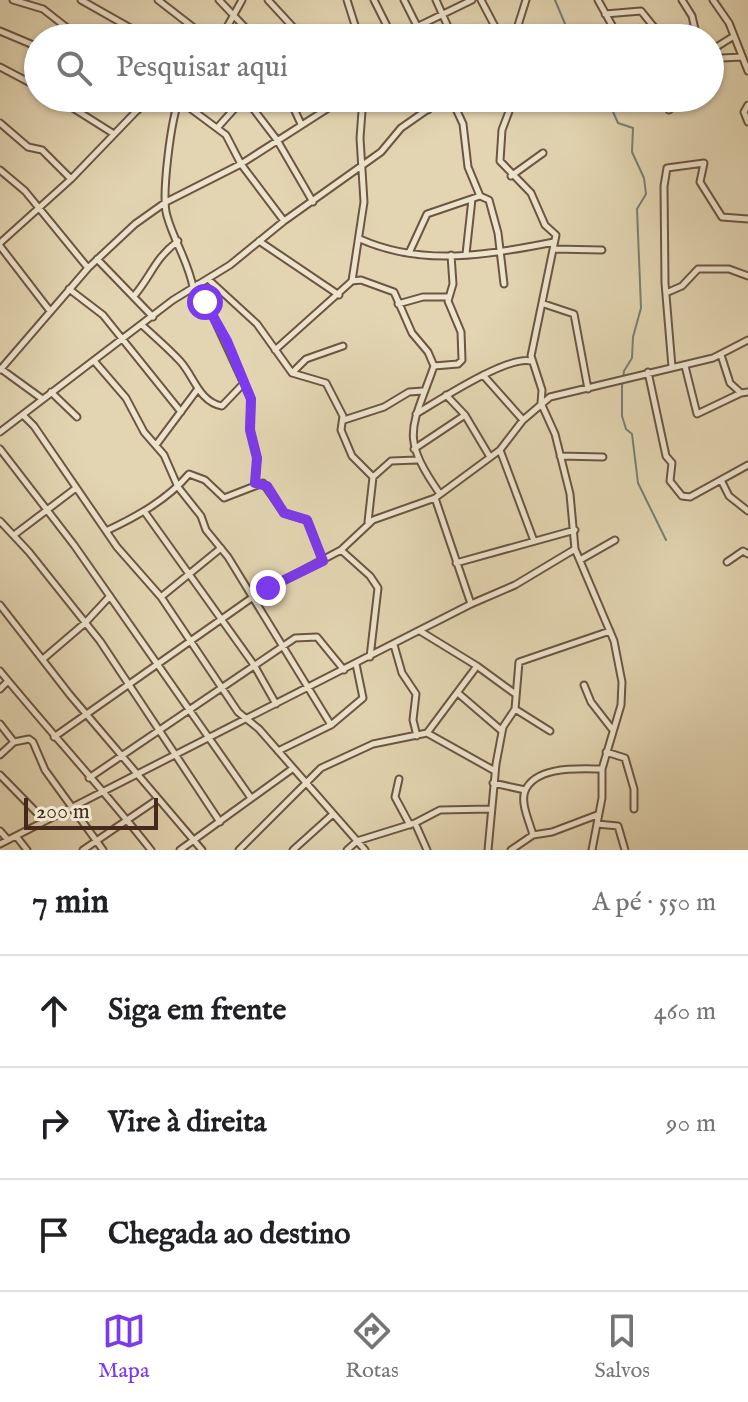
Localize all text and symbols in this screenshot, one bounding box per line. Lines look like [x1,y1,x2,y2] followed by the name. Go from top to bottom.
[24,24,724,112] search box
[52,46,96,90] icon: search
[116,49,288,87] text: Pesquisar aqui
[187,284,223,320] route start
[250,570,286,606] route end
[24,794,158,830] scale bar
[36,798,90,826] text: 200 m
[32,881,109,924] text: 7 min
[592,886,716,919] text: A pé · 550 m
[32,989,76,1033] icon: ahead
[108,992,286,1030] text: Siga em frente
[654,995,716,1028] text: 460 m
[32,1101,76,1145] icon: right
[108,1104,267,1142] text: Vire à direita
[666,1107,716,1140] text: 90 m
[32,1213,76,1257] icon: arrive
[108,1216,350,1254] text: Chegada ao destino
[98,1309,150,1385] tab: Mapa
[345,1309,399,1385] tab: Rotas
[594,1309,650,1385] tab: Salvos

